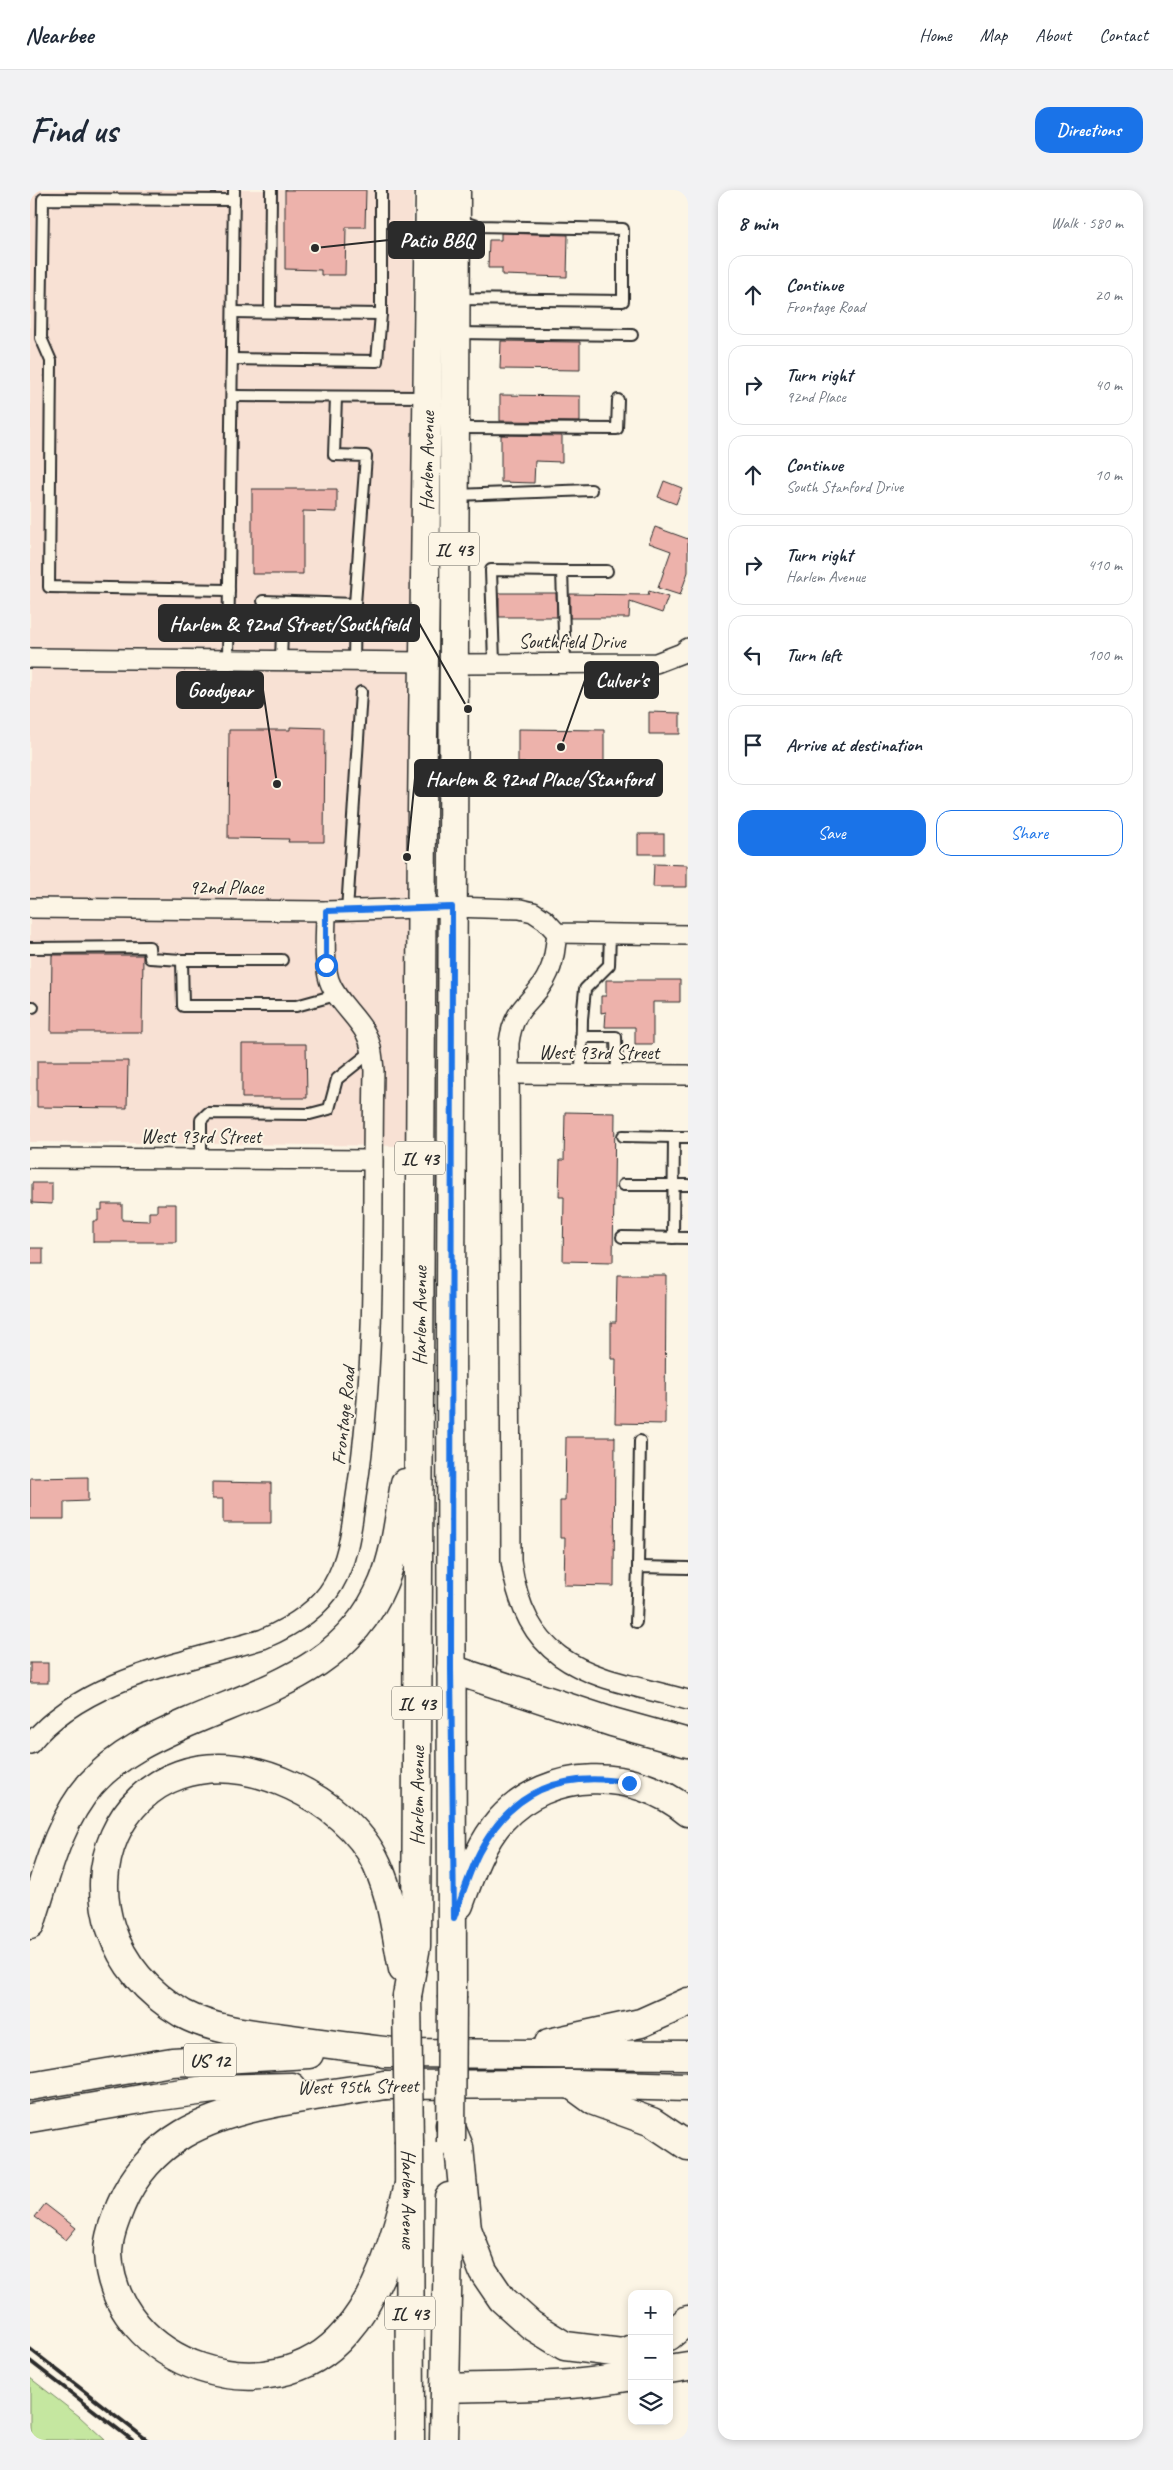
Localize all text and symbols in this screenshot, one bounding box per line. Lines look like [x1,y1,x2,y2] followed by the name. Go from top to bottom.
[25,20,93,50] text: Nearbee
[919,24,952,46] text: Home
[980,24,1007,46] text: Map
[1035,24,1071,46] text: About
[1099,24,1148,46] text: Contact
[1035,107,1143,153] button: Directions
[30,108,117,153] text: Find us
[738,210,778,236] text: 8 min
[1051,213,1123,233] text: Walk · 580 m
[389,222,484,258] callout: Patio BBQ
[400,227,477,253] text: Patio BBQ
[786,273,843,297] text: Continue
[739,281,767,309] icon: ahead
[1095,285,1122,305] text: 20 m
[786,297,865,317] text: Frontage Road
[786,363,853,387] text: Turn right
[739,371,767,399] icon: right
[1095,375,1122,395] text: 40 m
[786,387,846,407] text: 92nd Place
[414,410,440,511] street label: Harlem Avenue
[786,453,843,477] text: Continue
[739,461,767,489] icon: ahead
[1095,465,1122,485] text: 10 m
[786,477,903,497] text: South Stanford Drive
[429,532,479,566] road number: IL 43
[786,543,853,567] text: Turn right
[739,551,767,579] icon: right
[1088,555,1122,575] text: 410 m
[786,567,865,587] text: Harlem Avenue
[159,605,419,641] callout: Harlem & 92nd Street/Southfield
[169,611,412,637] text: Harlem & 92nd Street/Southfield
[518,629,627,654] street label: Southfield Drive
[739,641,767,669] icon: left
[786,643,841,667] text: Turn left
[1088,645,1122,665] text: 100 m
[585,662,658,698] callout: Culver's
[596,667,651,693] text: Culver's
[177,672,263,708] callout: Goodyear
[187,677,255,704] text: Goodyear
[739,731,767,759] icon: arrive
[786,733,922,757] text: Arrive at destination
[415,760,662,796] callout: Harlem & 92nd Place/Stanford
[426,766,656,792] text: Harlem & 92nd Place/Stanford
[738,810,926,856] button: Save
[936,810,1123,856] button: Share
[189,875,265,900] street label: 92nd Place
[315,954,338,977] route start
[539,1040,662,1065] street label: West 93rd Street
[141,1124,264,1149] street label: West 93rd Street
[395,1141,445,1174] road number: IL 43
[407,1265,433,1365] street label: Harlem Avenue
[326,1363,361,1466] street label: Frontage Road
[392,1686,442,1720] road number: IL 43
[405,1745,430,1845] street label: Harlem Avenue
[618,1772,641,1795] route end
[184,2044,236,2076] road number: US 12
[297,2073,421,2100] street label: West 95th Street
[396,2149,421,2250] street label: Harlem Avenue
[628,2290,673,2425] map controls
[628,2290,673,2335] button: +
[385,2296,435,2330] road number: IL 43
[628,2335,673,2380] button: −
[628,2380,673,2425] button: layers

